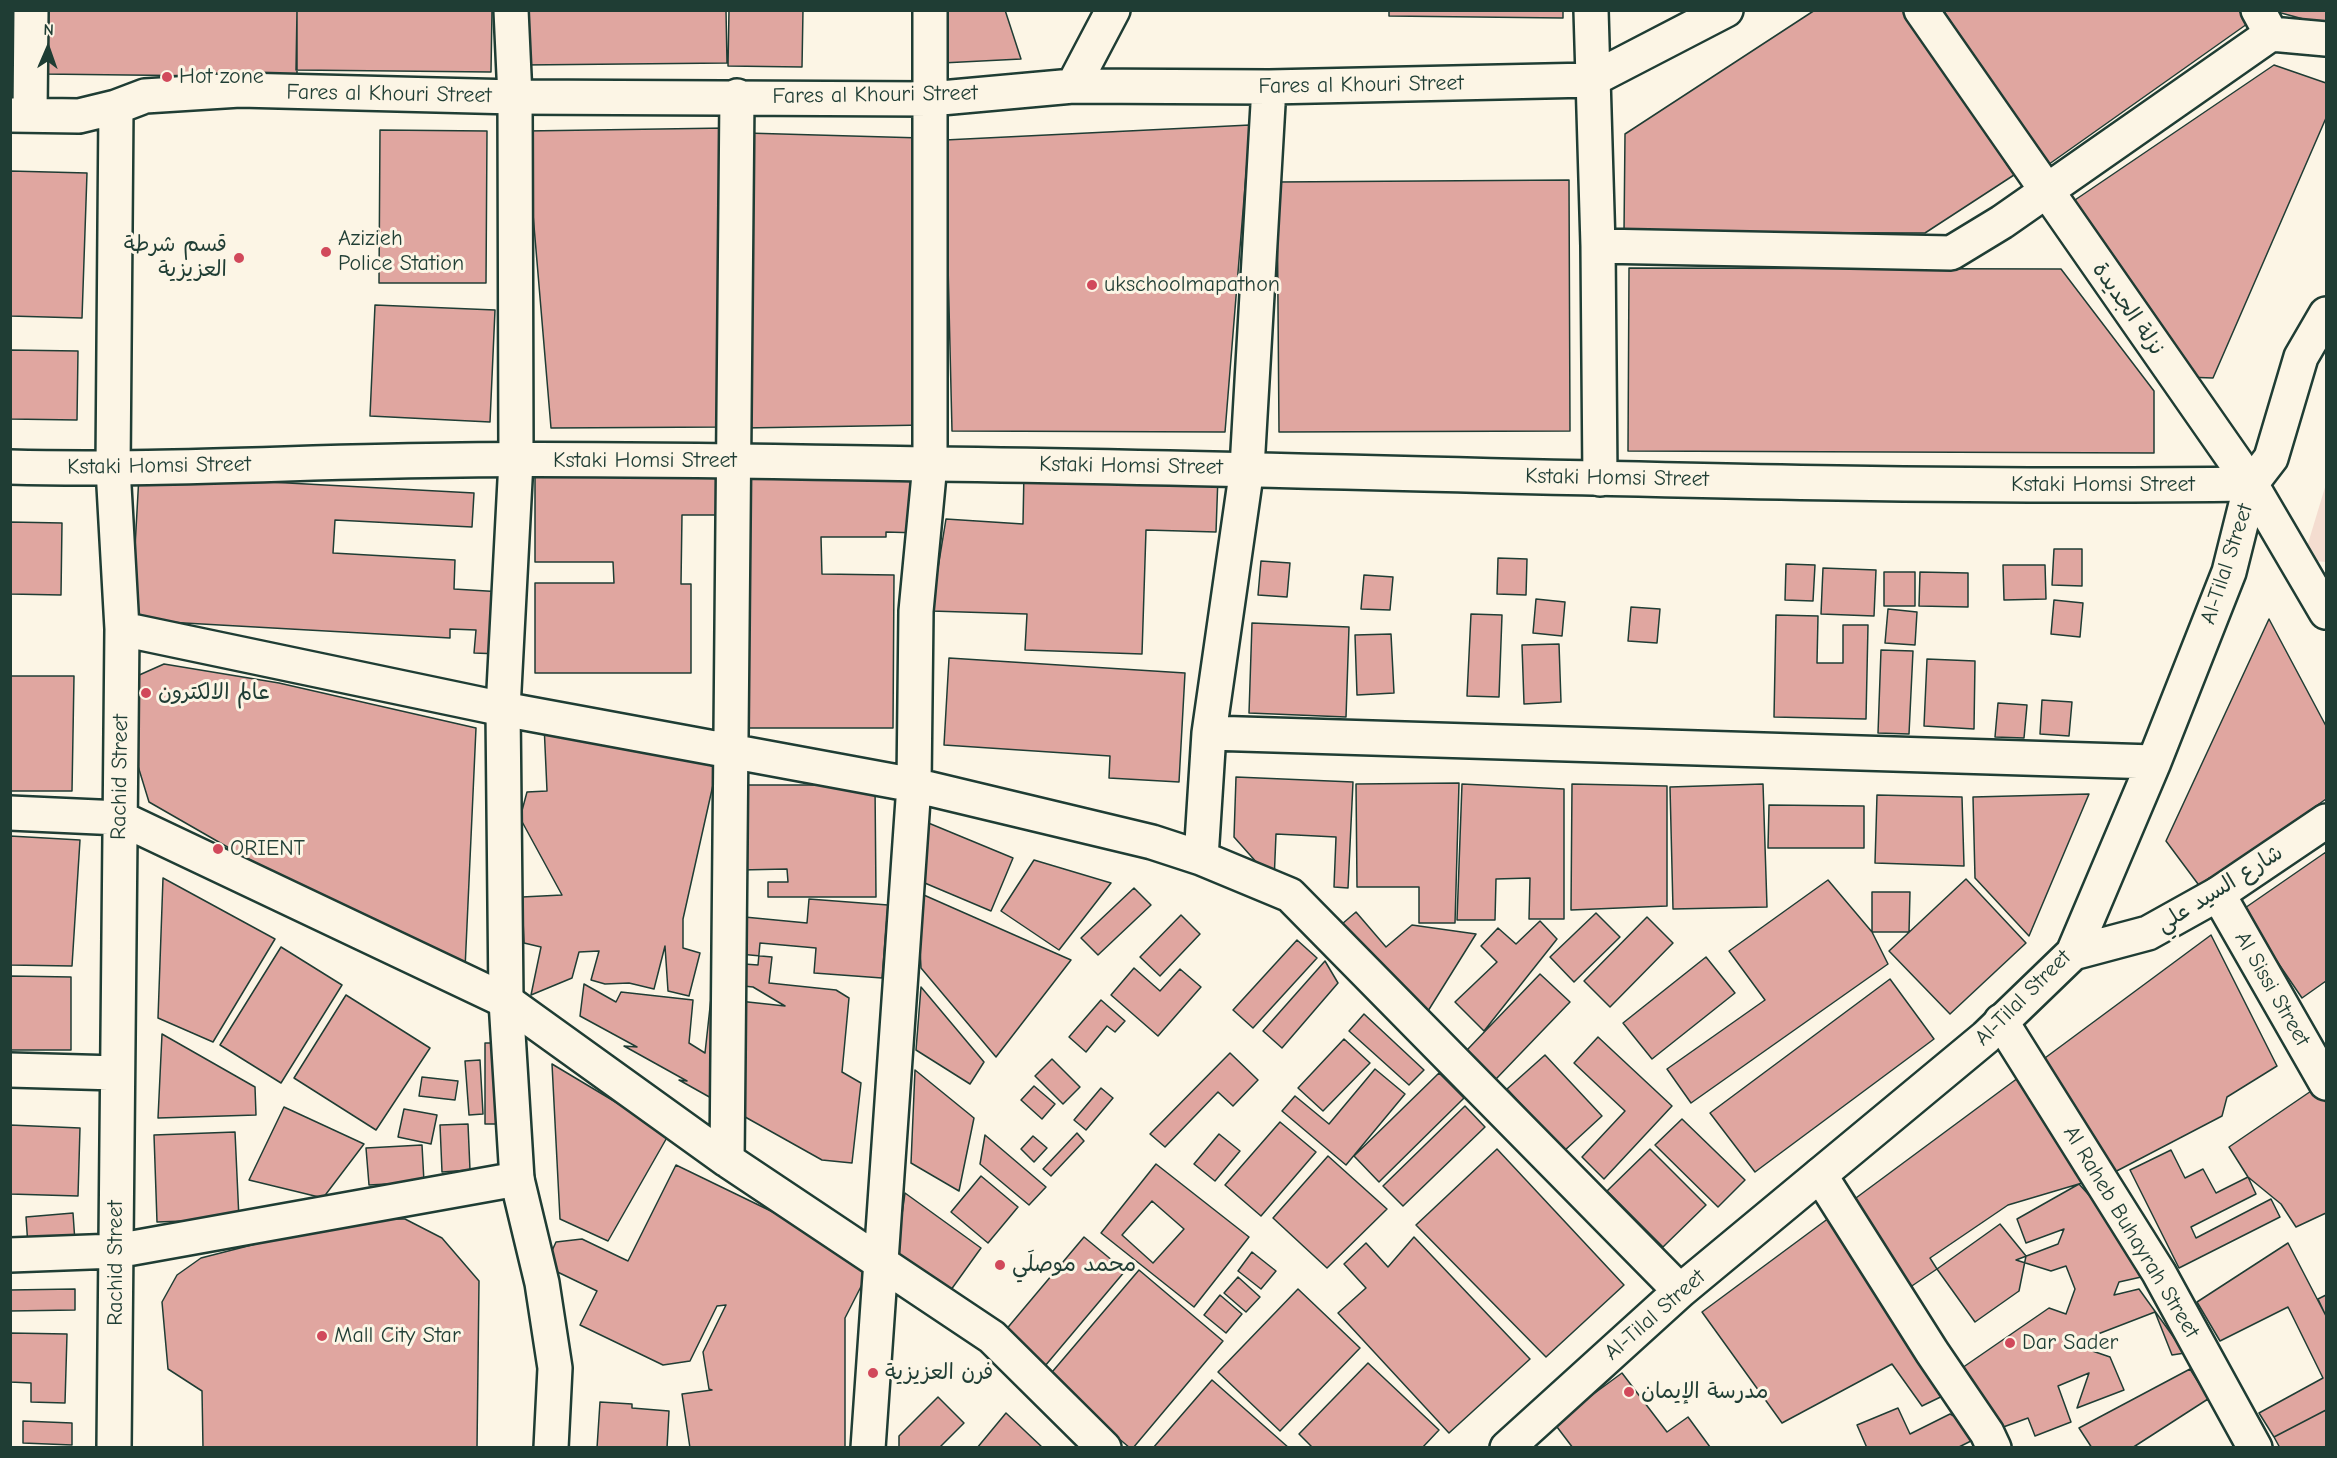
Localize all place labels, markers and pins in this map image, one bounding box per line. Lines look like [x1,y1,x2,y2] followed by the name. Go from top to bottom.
[179,64,264,90] place label: Hot zone
[160,70,174,84] marker: Hot zone
[338,226,464,278] place label: Azizieh Police Station
[124,232,227,284] place label: قسم شرطة العزيزية
[319,245,333,259] marker: Azizieh Police Station
[232,251,246,265] marker: قسم شرطة العزيزية
[1104,272,1280,298] place label: ukschoolmapathon
[1085,278,1099,292] marker: ukschoolmapathon
[158,680,270,706] place label: عالم الالكترون
[139,686,153,700] marker: عالم الالكترون
[230,836,305,862] place label: ORIENT
[211,842,225,856] marker: ORIENT
[1012,1252,1136,1278] place label: محمد موصلَي
[993,1258,1007,1272] marker: محمد موصلَي
[334,1323,461,1349] place label: Mall City Star
[315,1329,329,1343] marker: Mall City Star
[2022,1330,2118,1356] place label: Dar Sader
[2003,1336,2017,1350] marker: Dar Sader
[885,1360,993,1386] place label: فرن العزيزية
[866,1366,880,1380] marker: فرن العزيزية
[1641,1379,1768,1405] place label: مدرسة الإيمان
[1622,1385,1636,1399] marker: مدرسة الإيمان

